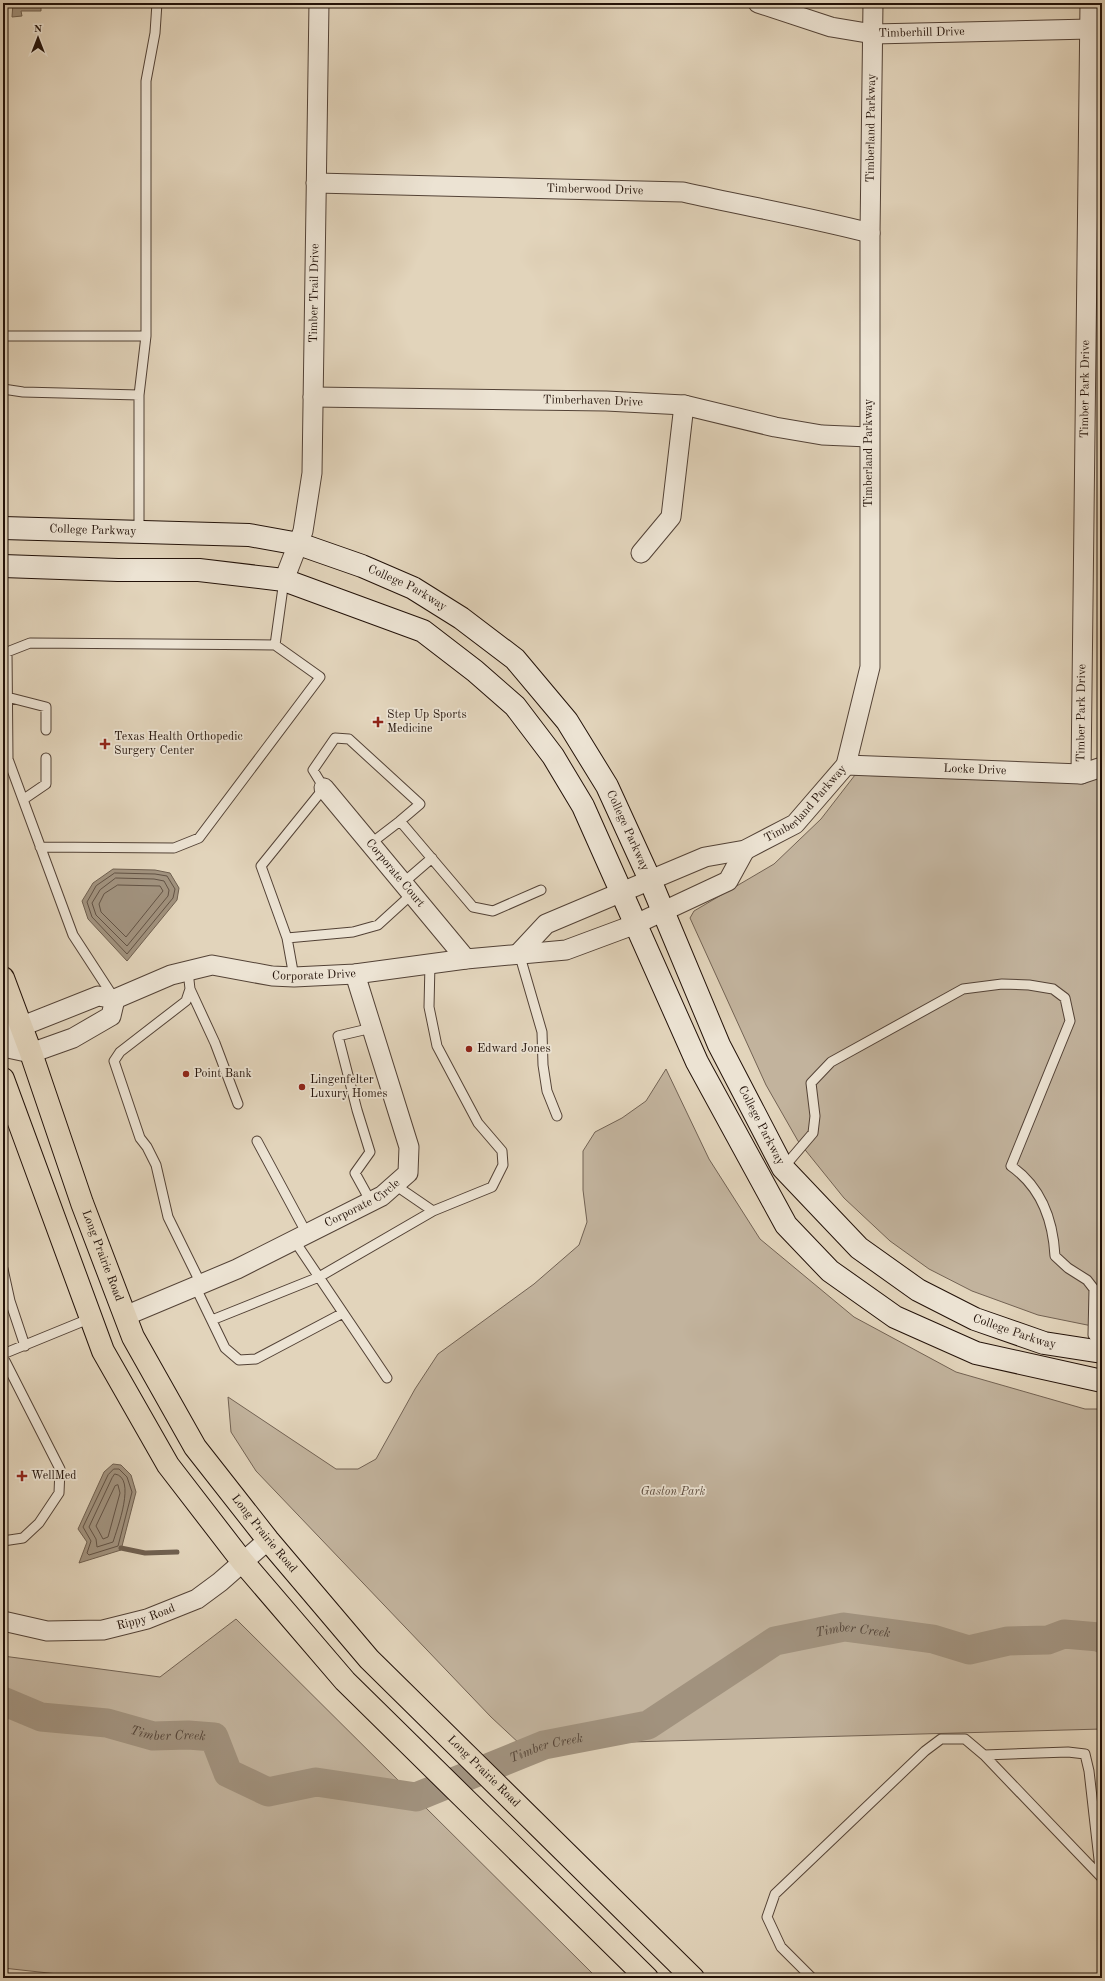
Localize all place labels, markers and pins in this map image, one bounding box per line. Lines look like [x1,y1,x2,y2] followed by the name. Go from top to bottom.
[387,709,467,735] place label: Step Up Sports Medicine
[372,716,384,728] marker: Step Up Sports Medicine
[114,731,243,757] place label: Texas Health Orthopedic Surgery Center
[99,738,111,750] marker: Texas Health Orthopedic Surgery Center
[477,1043,551,1055] place label: Edward Jones
[464,1044,474,1054] marker: Edward Jones
[194,1068,252,1080] place label: Point Bank
[181,1069,191,1079] marker: Point Bank
[310,1074,387,1100] place label: Lingenfelter Luxury Homes
[297,1082,307,1092] marker: Lingenfelter Luxury Homes
[16,1470,28,1482] marker: WellMed
[31,1470,77,1482] place label: WellMed

